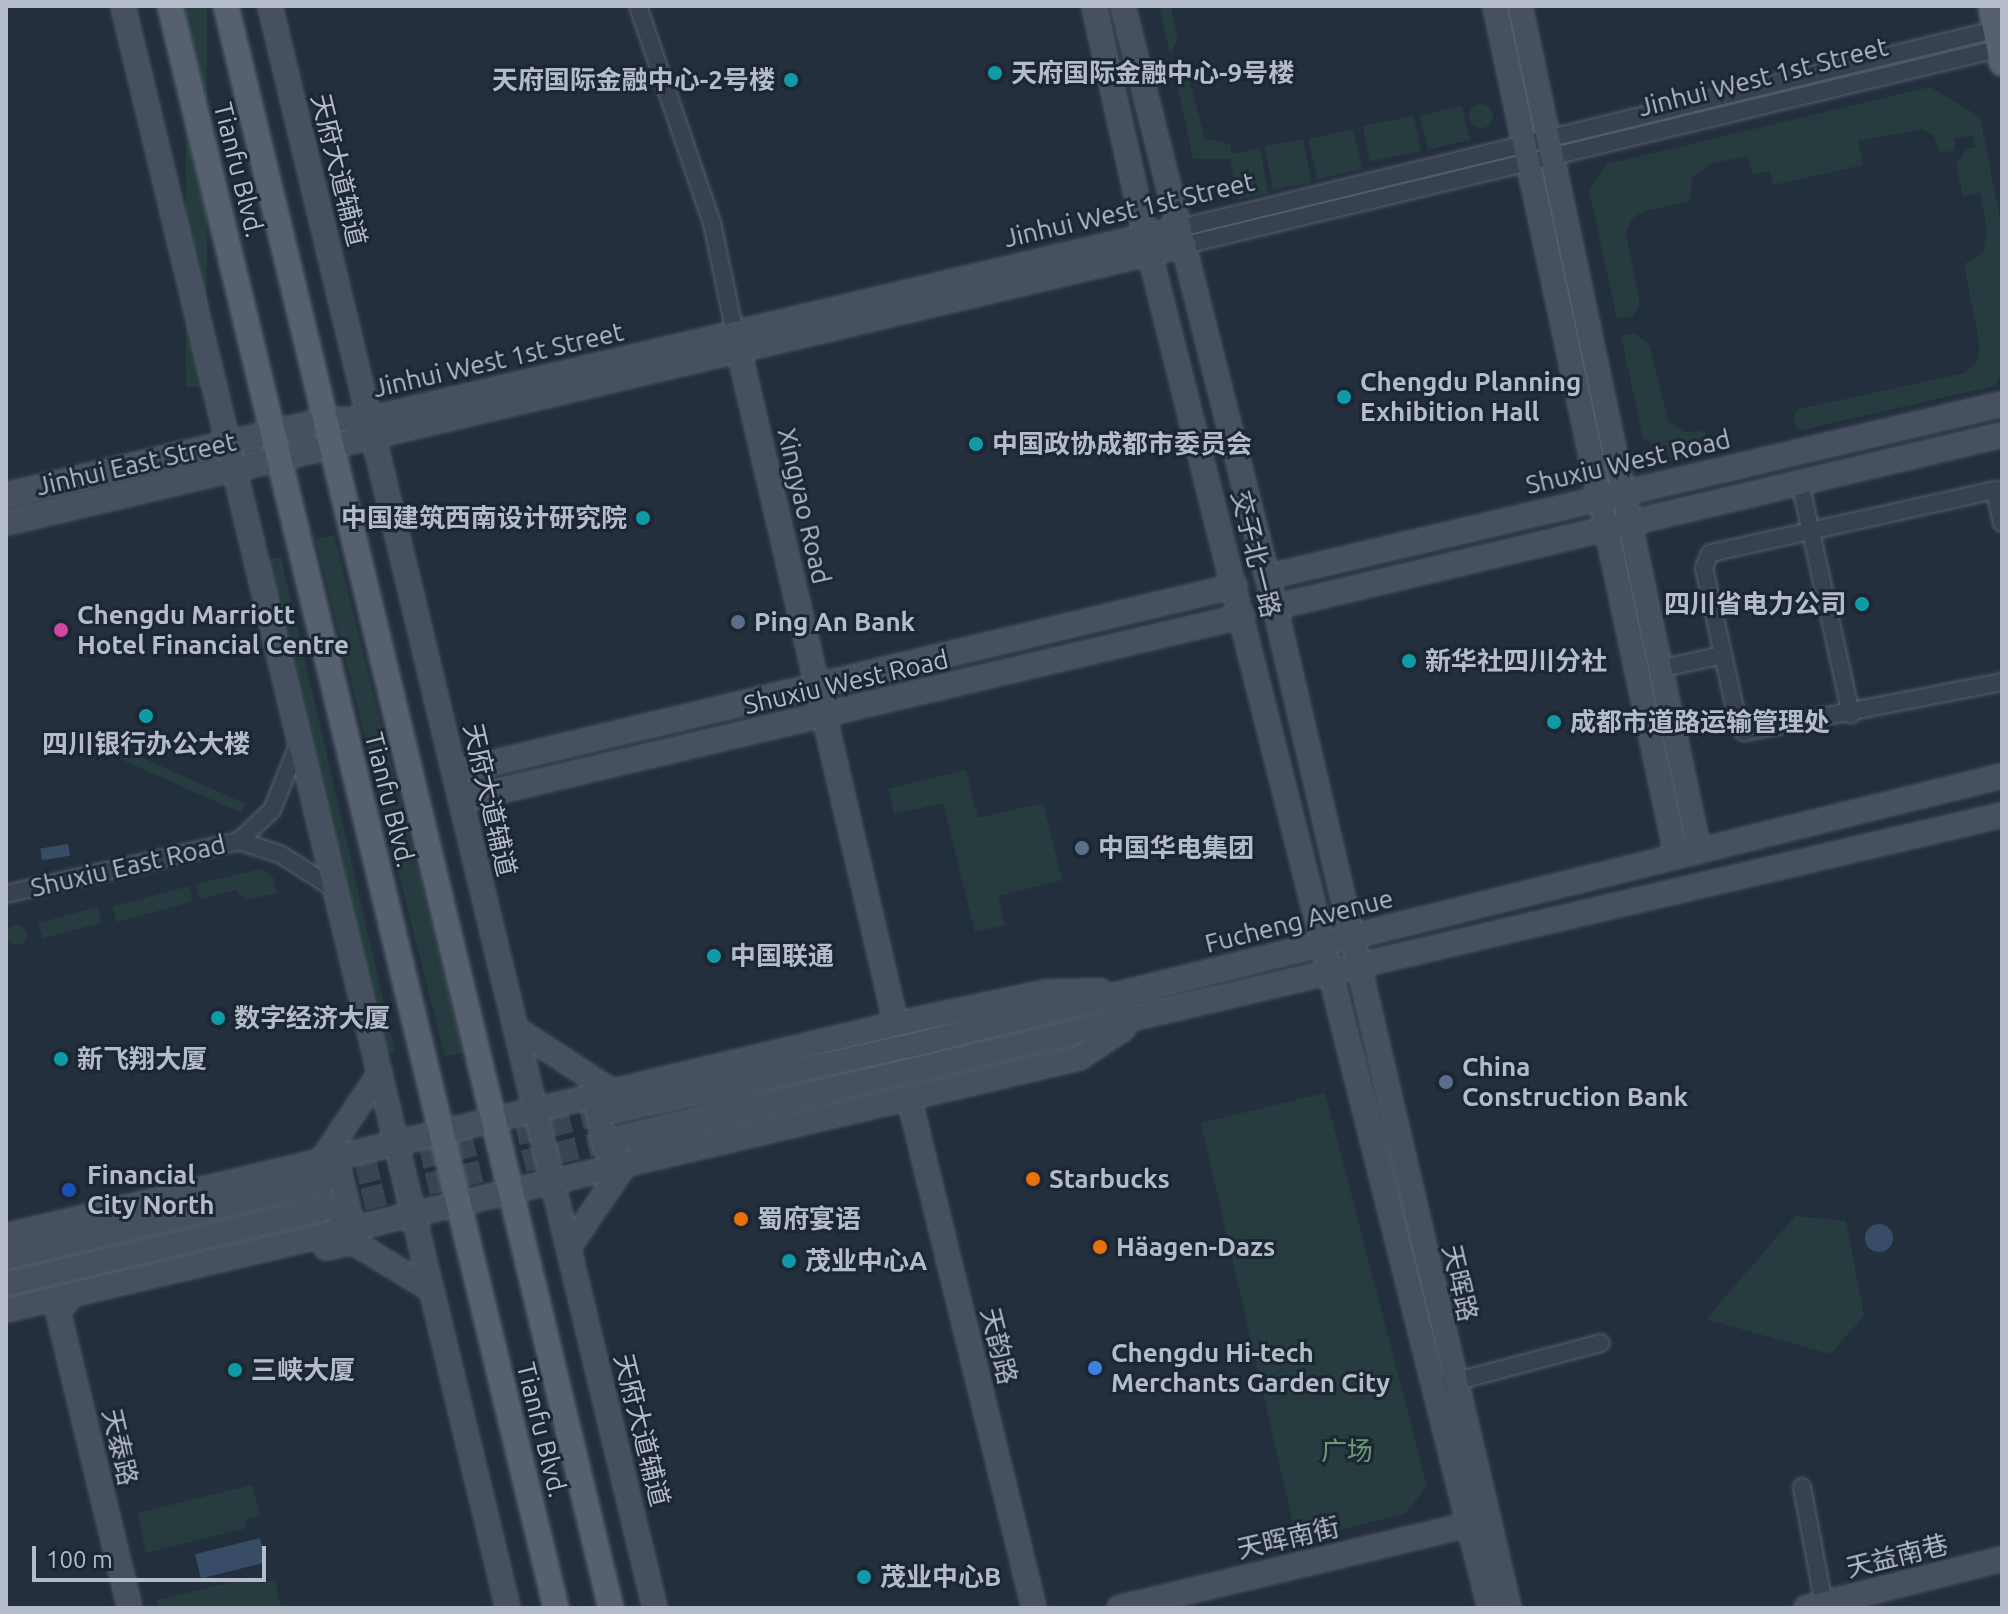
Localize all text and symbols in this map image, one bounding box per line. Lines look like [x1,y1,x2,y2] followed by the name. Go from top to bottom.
[1635,31,1891,123] street label: Jinhui West 1st Street
[1011,57,1294,89] place label: 天府国际金融中心-9号楼
[492,64,775,96] place label: 天府国际金融中心-2号楼
[986,64,1004,82] marker: 天府国际金融中心-9号楼
[782,71,800,89] marker: 天府国际金融中心-2号楼
[305,91,373,249] street label: 天府大道辅道
[207,99,271,241] street label: Tianfu Blvd.
[1001,166,1257,254] street label: Jinhui West 1st Street
[370,316,626,404] street label: Jinhui West 1st Street
[1360,366,1581,428] place label: Chengdu Planning Exhibition Hall
[1335,388,1353,406] marker: Chengdu Planning Exhibition Hall
[1523,423,1733,501] street label: Shuxiu West Road
[771,425,837,587] street label: Xingyao Road
[33,426,239,502] street label: Jinhui East Street
[992,428,1252,460] place label: 中国政协成都市委员会
[967,435,985,453] marker: 中国政协成都市委员会
[1225,487,1287,621] street label: 交子北一路
[341,502,627,534] place label: 中国建筑西南设计研究院
[634,509,652,527] marker: 中国建筑西南设计研究院
[1664,588,1846,620] place label: 四川省电力公司
[1853,595,1871,613] marker: 四川省电力公司
[77,599,349,660] place label: Chengdu Marriott Hotel Financial Centre
[754,606,915,638] place label: Ping An Bank
[729,613,747,631] marker: Ping An Bank
[52,621,70,639] marker: Chengdu Marriott Hotel Financial Centre
[741,643,951,721] street label: Shuxiu West Road
[1425,645,1607,677] place label: 新华社四川分社
[1400,652,1418,670] marker: 新华社四川分社
[1570,706,1830,738] place label: 成都市道路运输管理处
[137,707,155,725] marker: 四川银行办公大楼
[1545,713,1563,731] marker: 成都市道路运输管理处
[457,720,523,880] street label: 天府大道辅道
[42,728,250,760] place label: 四川银行办公大楼
[358,729,422,871] street label: Tianfu Blvd.
[28,828,228,904] street label: Shuxiu East Road
[1098,832,1254,864] place label: 中国华电集团
[1073,839,1091,857] marker: 中国华电集团
[1202,883,1396,959] street label: Fucheng Avenue
[730,940,834,972] place label: 中国联通
[705,947,723,965] marker: 中国联通
[234,1002,390,1034] place label: 数字经济大厦
[209,1009,227,1027] marker: 数字经济大厦
[77,1043,207,1075] place label: 新飞翔大厦
[52,1050,70,1068] marker: 新飞翔大厦
[1462,1051,1688,1112] place label: China Construction Bank
[1437,1073,1455,1091] marker: China Construction Bank
[87,1159,214,1220] place label: Financial City North
[1049,1163,1170,1195] place label: Starbucks
[1024,1170,1042,1188] marker: Starbucks
[58,1179,80,1201] marker: Financial City North
[757,1203,861,1235] place label: 蜀府宴语
[732,1210,750,1228] marker: 蜀府宴语
[1116,1231,1275,1263] place label: Häagen-Dazs
[1091,1238,1109,1256] marker: Häagen-Dazs
[1436,1241,1484,1325] street label: 天晖路
[805,1245,927,1277] place label: 茂业中心A
[780,1252,798,1270] marker: 茂业中心A
[974,1304,1024,1388] street label: 天韵路
[1111,1337,1390,1398] place label: Chengdu Hi-tech Merchants Garden City
[608,1351,676,1509] street label: 天府大道辅道
[251,1354,355,1386] place label: 三峡大厦
[510,1359,574,1501] street label: Tianfu Blvd.
[1086,1359,1104,1377] marker: Chengdu Hi-tech Merchants Garden City
[226,1361,244,1379] marker: 三峡大厦
[96,1405,144,1489] street label: 天泰路
[1321,1435,1373,1467] park label: 广场
[1234,1511,1342,1565] street label: 天晖南街
[1843,1528,1951,1584] street label: 天益南巷
[36,1530,270,1580] scale bar
[46,1546,113,1573] text: 100 m
[880,1561,1001,1593] place label: 茂业中心B
[855,1568,873,1586] marker: 茂业中心B

